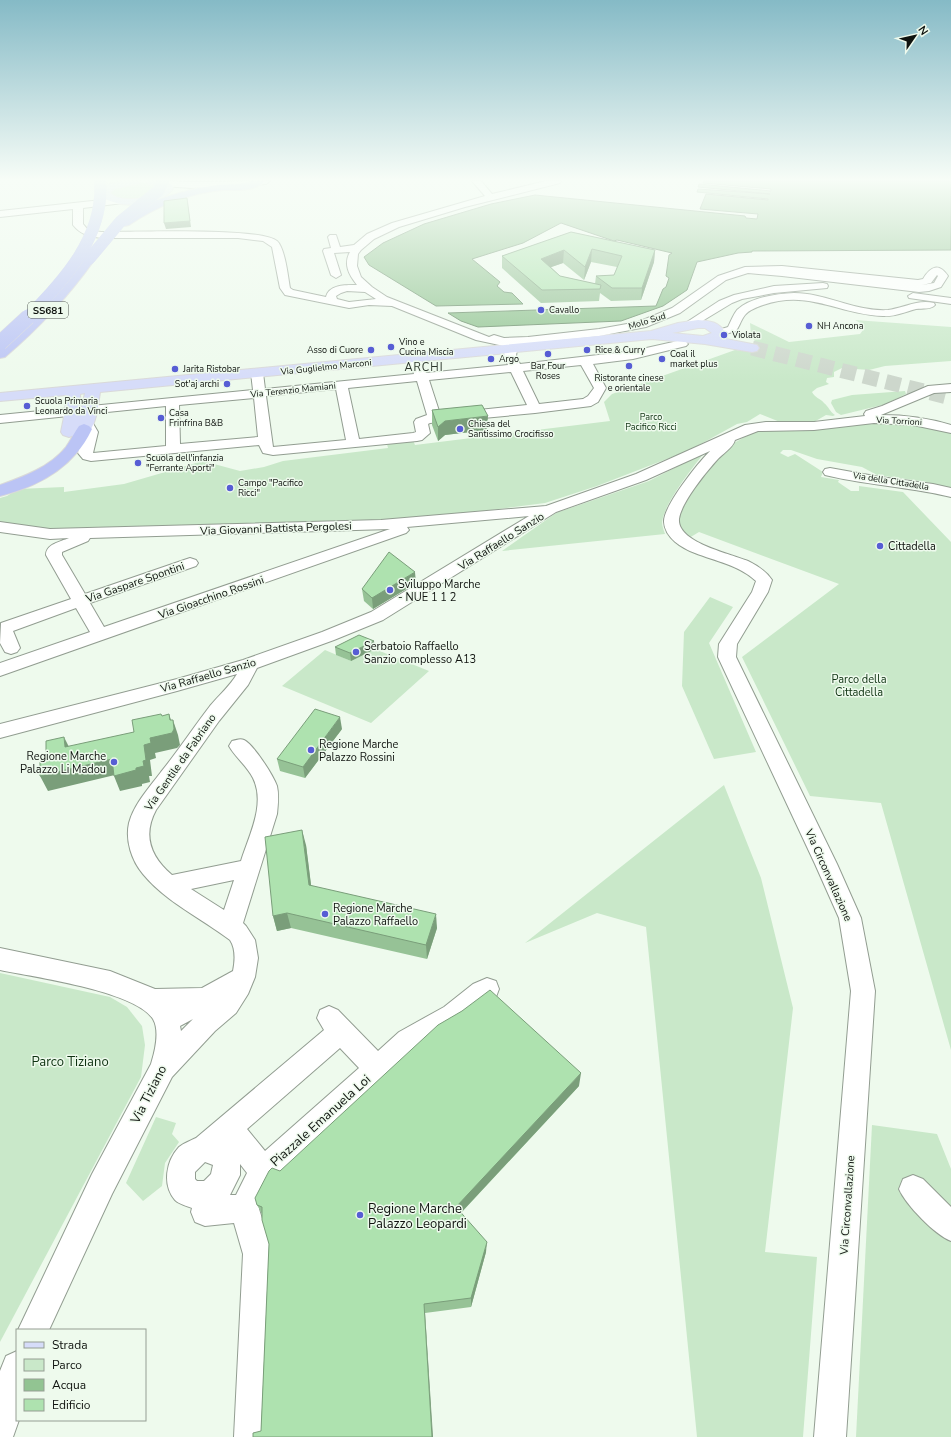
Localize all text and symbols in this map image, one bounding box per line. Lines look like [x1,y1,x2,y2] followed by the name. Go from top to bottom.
[895,16,935,56] north arrow
[914,23,931,38] text: N
[28,302,68,318] road number: SS681
[549,304,579,316] place label: Cavallo
[536,305,546,315] marker: Cavallo
[627,310,667,332] street label: Molo Sud
[817,320,864,332] place label: NH Ancona
[804,321,814,331] marker: NH Ancona
[731,329,761,341] place label: Violata
[719,330,729,340] marker: Violata
[398,336,454,358] place label: Vino e Cucina Miscia
[386,342,396,352] marker: Vino e Cucina Miscia
[307,344,363,356] place label: Asso di Cuore
[595,344,646,356] place label: Rice & Curry
[366,345,376,355] marker: Asso di Cuore
[582,345,592,355] marker: Rice & Curry
[670,348,718,370] place label: Coal il market plus
[543,349,553,359] marker: Bar Four Roses
[499,353,519,365] place label: Argo
[486,354,496,364] marker: Argo
[657,354,667,364] marker: Coal il market plus
[279,356,372,378] street label: Via Guglielmo Marconi
[405,360,443,375] district label: ARCHI
[531,360,566,382] place label: Bar Four Roses
[624,361,634,371] marker: Ristorante cinese e orientale
[182,363,241,375] place label: Jarita Ristobar
[170,364,180,374] marker: Jarita Ristobar
[594,372,664,394] place label: Ristorante cinese e orientale
[175,378,219,390] place label: Sot'aj archi
[222,379,232,389] marker: Sot'aj archi
[249,380,336,401] street label: Via Terenzio Mamiani
[35,395,107,417] place label: Scuola Primaria Leonardo da Vinci
[22,401,32,411] marker: Scuola Primaria Leonardo da Vinci
[169,407,223,429] place label: Casa Frinfrina B&B
[625,411,677,433] park label: Parco Pacifico Ricci
[156,413,166,423] marker: Casa Frinfrina B&B
[875,414,922,428] street label: Via Torrioni
[468,418,554,440] place label: Chiesa del Santissimo Crocifisso
[455,424,465,434] marker: Chiesa del Santissimo Crocifisso
[146,452,224,474] place label: Scuola dell'infanzia "Ferrante Aporti"
[133,458,143,468] marker: Scuola dell'infanzia "Ferrante Aporti"
[851,469,930,493] street label: Via della Cittadella
[238,477,303,499] place label: Campo "Pacifico Ricci"
[225,483,235,493] marker: Campo "Pacifico Ricci"
[455,509,547,574] street label: Via Raffaello Sanzio
[199,518,352,539] street label: Via Giovanni Battista Pergolesi
[888,539,936,554] place label: Cittadella
[875,541,885,551] marker: Cittadella
[83,559,187,607] street label: Via Gaspare Spontini
[155,572,266,623] street label: Via Gioacchino Rossini
[398,577,481,605] place label: Sviluppo Marche - NUE 1 1 2
[385,585,395,595] marker: Sviluppo Marche - NUE 1 1 2
[364,639,476,667] place label: Serbatoio Raffaello Sanzio complesso A13
[351,647,361,657] marker: Serbatoio Raffaello Sanzio complesso A13
[158,655,258,697] street label: Via Raffaello Sanzio
[832,672,887,700] park label: Parco della Cittadella
[141,711,220,814] street label: Via Gentile da Fabriano
[319,737,399,765] place label: Regione Marche Palazzo Rossini
[306,745,316,755] marker: Regione Marche Palazzo Rossini
[20,749,106,777] place label: Regione Marche Palazzo Li Madou
[109,757,119,767] marker: Regione Marche Palazzo Li Madou
[801,826,856,924] street label: Via Circonvallazione
[333,901,418,929] place label: Regione Marche Palazzo Raffaello
[320,909,330,919] marker: Regione Marche Palazzo Raffaello
[31,1053,109,1071] park label: Parco Tiziano
[126,1062,171,1128] street label: Via Tiziano
[267,1071,375,1171] street label: Piazzale Emanuela Loi
[836,1155,858,1256] street label: Via Circonvallazione
[368,1200,467,1233] place label: Regione Marche Palazzo Leopardi
[355,1210,365,1220] marker: Regione Marche Palazzo Leopardi
[16,1329,146,1421] legend
[52,1337,88,1353] text: Strada
[52,1357,82,1373] text: Parco
[52,1377,86,1393] text: Acqua
[52,1397,91,1413] text: Edificio

